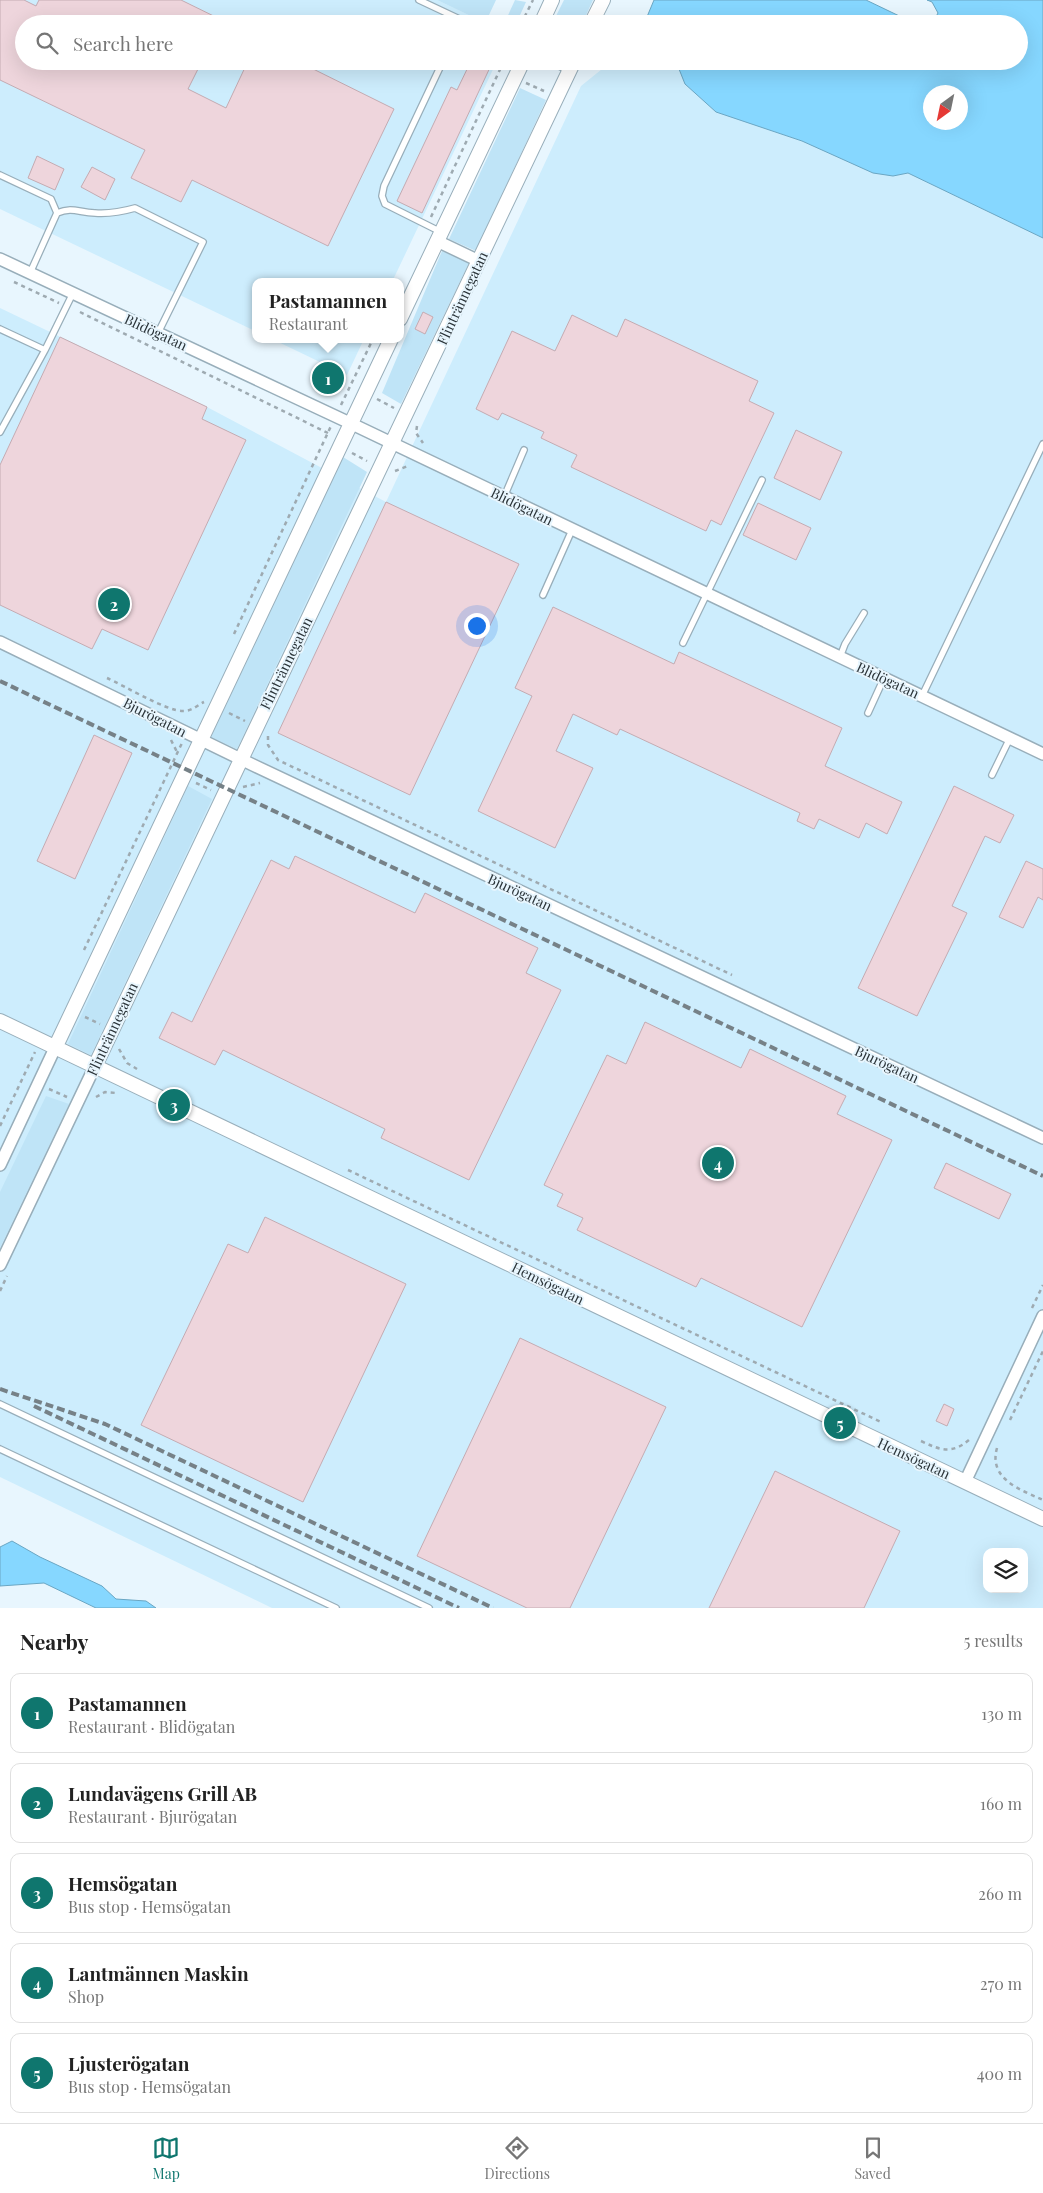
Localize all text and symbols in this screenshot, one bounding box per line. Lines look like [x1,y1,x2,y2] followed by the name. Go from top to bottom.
[15,15,1028,70] search box
[33,29,61,57] icon: search
[73,30,173,56] text: Search here
[923,85,968,130] north arrow
[432,248,492,348] street label: Flintrännegatan
[252,278,404,343] popup
[269,287,387,313] text: Pastamannen
[122,309,191,355] street label: Blidögatan
[269,313,348,334] text: Restaurant
[312,359,344,397] pin: 1
[488,483,557,530] street label: Blidögatan
[98,585,130,623] pin: 2
[255,613,317,712] street label: Flintrännegatan
[464,613,490,639] your location
[854,657,923,703] street label: Blidögatan
[120,693,190,741] street label: Bjurögatan
[485,869,556,915] street label: Bjurögatan
[82,979,142,1079] street label: Flintrännegatan
[852,1041,923,1087] street label: Bjurögatan
[158,1086,190,1124] pin: 3
[702,1144,734,1182] pin: 4
[509,1257,588,1309] street label: Hemsögatan
[824,1404,856,1442] pin: 5
[874,1433,954,1483] street label: Hemsögatan
[983,1548,1028,1593] map controls
[983,1548,1028,1593] button: layers
[20,1627,89,1655] text: Nearby
[964,1630,1023,1651] text: 5 results
[68,1690,187,1716] text: Pastamannen
[34,1703,40,1724] text: 1
[981,1703,1022,1724] text: 130 m
[68,1716,235,1737] text: Restaurant · Blidögatan
[68,1780,257,1806] text: Lundavägens Grill AB
[33,1793,41,1814] text: 2
[980,1793,1022,1814] text: 160 m
[68,1806,237,1827] text: Restaurant · Bjurögatan
[68,1870,177,1896] text: Hemsögatan
[33,1883,41,1904] text: 3
[978,1883,1022,1904] text: 260 m
[68,1896,231,1917] text: Bus stop · Hemsögatan
[68,1960,249,1986] text: Lantmännen Maskin
[33,1973,41,1994] text: 4
[980,1973,1022,1994] text: 270 m
[68,1986,104,2007] text: Shop
[68,2050,189,2076] text: Ljusterögatan
[33,2063,41,2084] text: 5
[977,2063,1022,2084] text: 400 m
[68,2076,231,2097] text: Bus stop · Hemsögatan
[152,2134,180,2183] tab: Map
[485,2134,550,2183] tab: Directions
[854,2134,891,2183] tab: Saved

